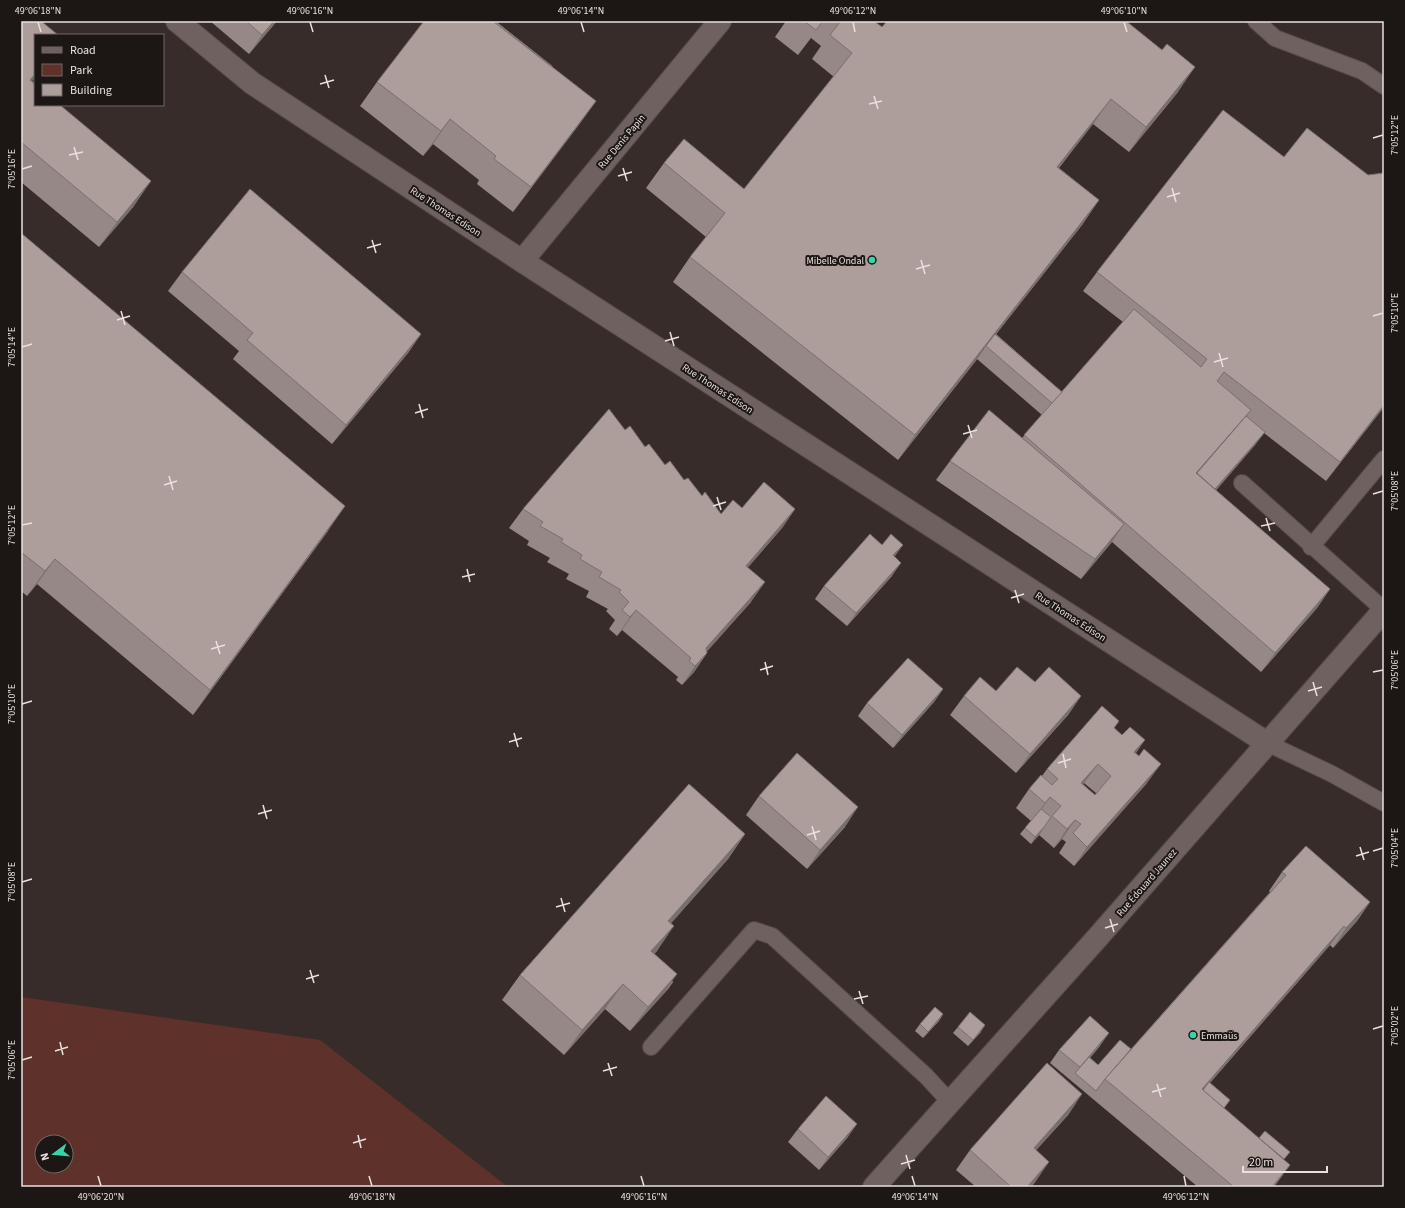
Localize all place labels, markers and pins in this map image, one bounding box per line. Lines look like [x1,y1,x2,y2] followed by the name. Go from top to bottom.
[806,254,864,268] place label: Mibelle Ondal
[867,255,877,265] marker: Mibelle Ondal
[1201,1029,1238,1043] place label: Emmaüs
[1188,1030,1198,1040] marker: Emmaüs

